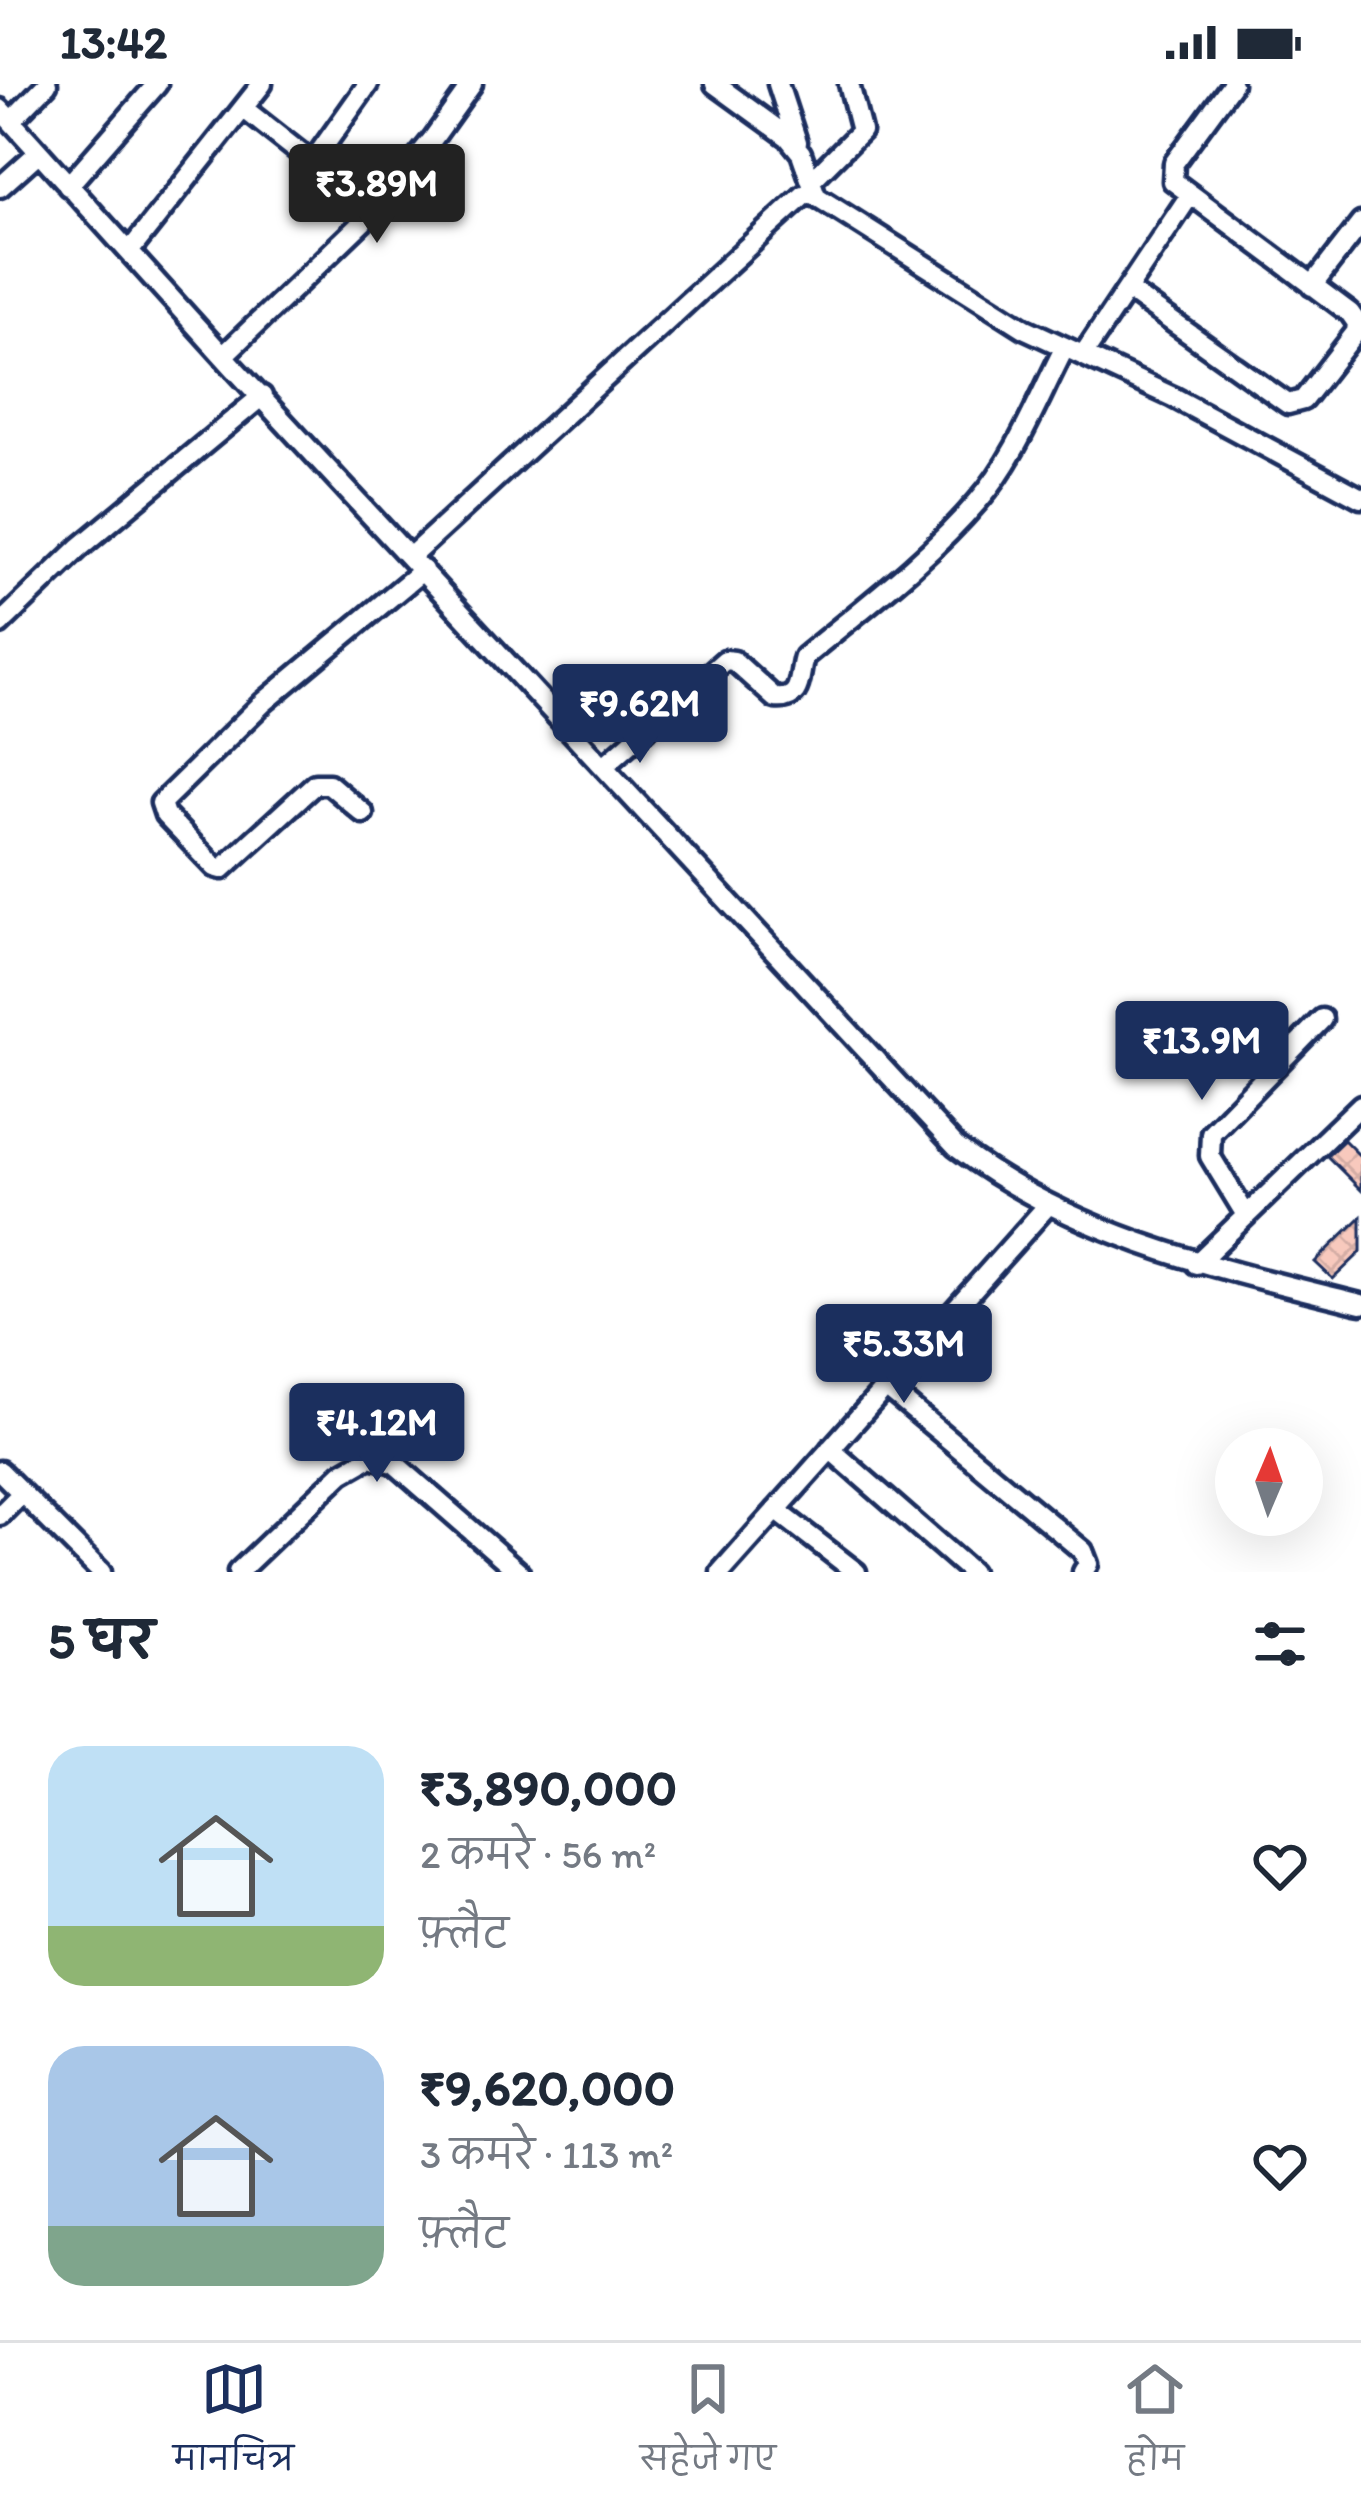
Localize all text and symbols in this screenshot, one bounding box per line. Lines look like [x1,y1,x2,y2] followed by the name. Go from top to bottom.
[60,15,167,69] text: 13:42
[279,144,475,246] pin: ₹3.89M
[316,159,438,206] text: ₹3.89M
[542,664,738,766] pin: ₹9.62M
[580,679,700,726] text: ₹9.62M
[1104,1001,1300,1103] pin: ₹13.9M
[1142,1016,1262,1063] text: ₹13.9M
[806,1304,1002,1406] pin: ₹5.33M
[843,1319,965,1366] text: ₹5.33M
[279,1383,475,1485] pin: ₹4.12M
[316,1398,438,1445] text: ₹4.12M
[1215,1428,1323,1536] north arrow
[1215,1428,1323,1536] map controls
[48,1610,154,1671] text: 5 घर
[1247,1611,1313,1677] icon: filters
[420,1757,677,1818] text: ₹3,890,000
[144,1794,288,1938] icon: home
[420,1831,656,1878] text: 2 कमरे · 56 m²
[1247,1833,1313,1899] icon: heart
[420,1910,509,1957] text: फ़्लैट
[420,2057,675,2118] text: ₹9,620,000
[144,2094,288,2238] icon: home
[420,2131,673,2178] text: 3 कमरे · 113 m²
[1247,2133,1313,2199] icon: heart
[420,2210,509,2257] text: फ़्लैट
[173,2356,294,2495] tab: मानचित्र
[640,2356,776,2495] tab: सहेजे गए
[1122,2356,1188,2495] tab: होम

